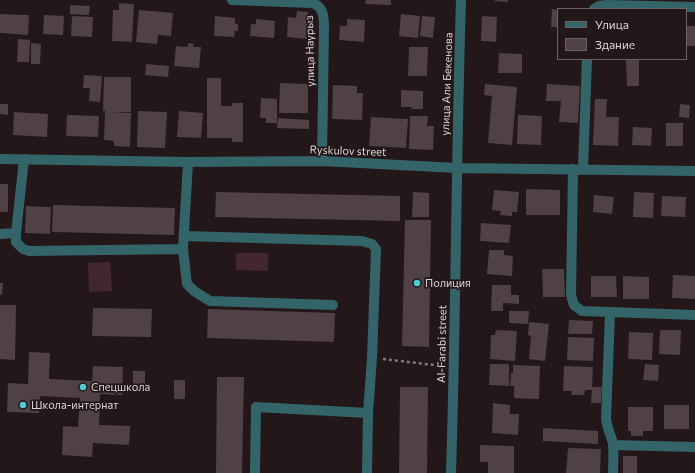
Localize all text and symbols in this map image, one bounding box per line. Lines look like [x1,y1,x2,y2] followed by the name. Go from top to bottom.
[557,8,687,60] legend
[303,15,317,87] street label: улица Наурыз
[595,17,629,31] text: Улица
[439,32,455,136] street label: улица Али Бекенова
[595,37,635,51] text: Здание
[309,143,387,159] street label: Ryskulov street
[425,276,471,290] place label: Полиция
[412,278,422,288] marker: Полиция
[435,305,449,383] street label: Al-Farabi street
[91,380,150,394] place label: Спецшкола
[78,382,88,392] marker: Спецшкола
[31,398,118,412] place label: Школа-интернат
[18,400,28,410] marker: Школа-интернат

